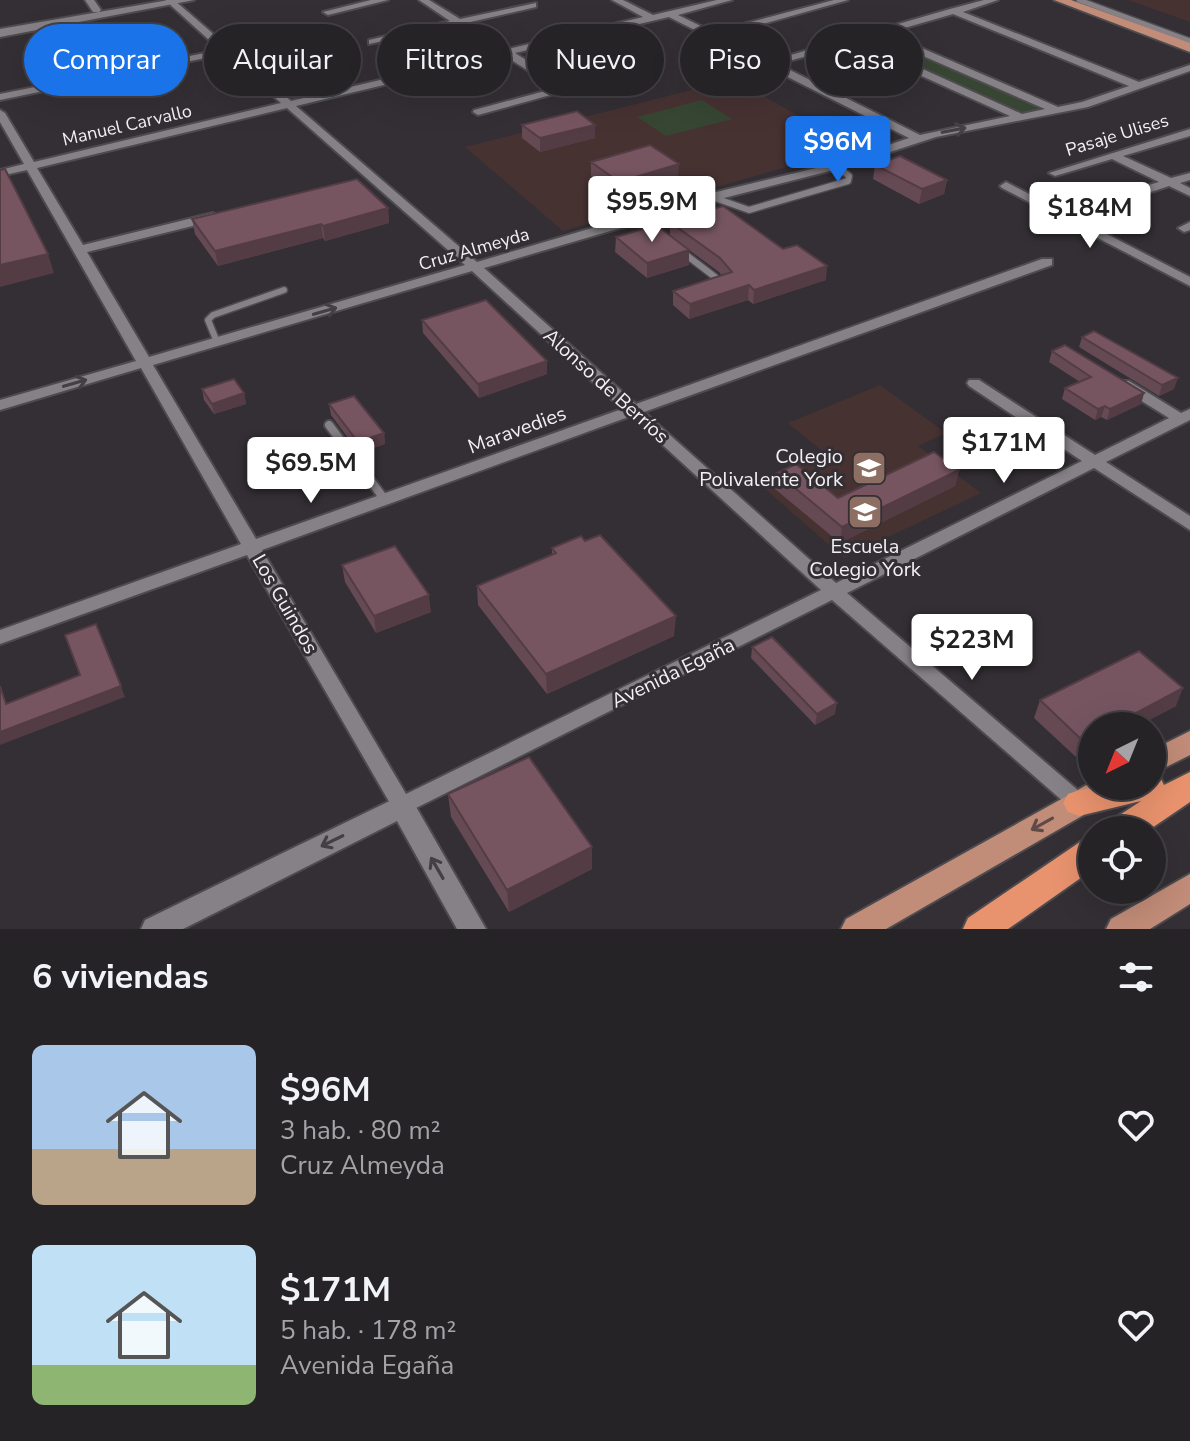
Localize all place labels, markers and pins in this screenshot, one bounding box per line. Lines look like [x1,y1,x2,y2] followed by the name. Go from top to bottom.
[791,116,885,184] pin: $96M
[587,176,717,244] pin: $95.9M
[1034,182,1146,250] pin: $184M
[948,417,1060,485] pin: $171M
[246,437,376,505] pin: $69.5M
[699,443,844,493] place label: Colegio Polivalente York
[850,449,888,487] school or university icon: Colegio Polivalente York
[846,493,884,531] school or university icon: Escuela Colegio York
[809,533,922,583] place label: Escuela Colegio York
[916,614,1028,682] pin: $223M

